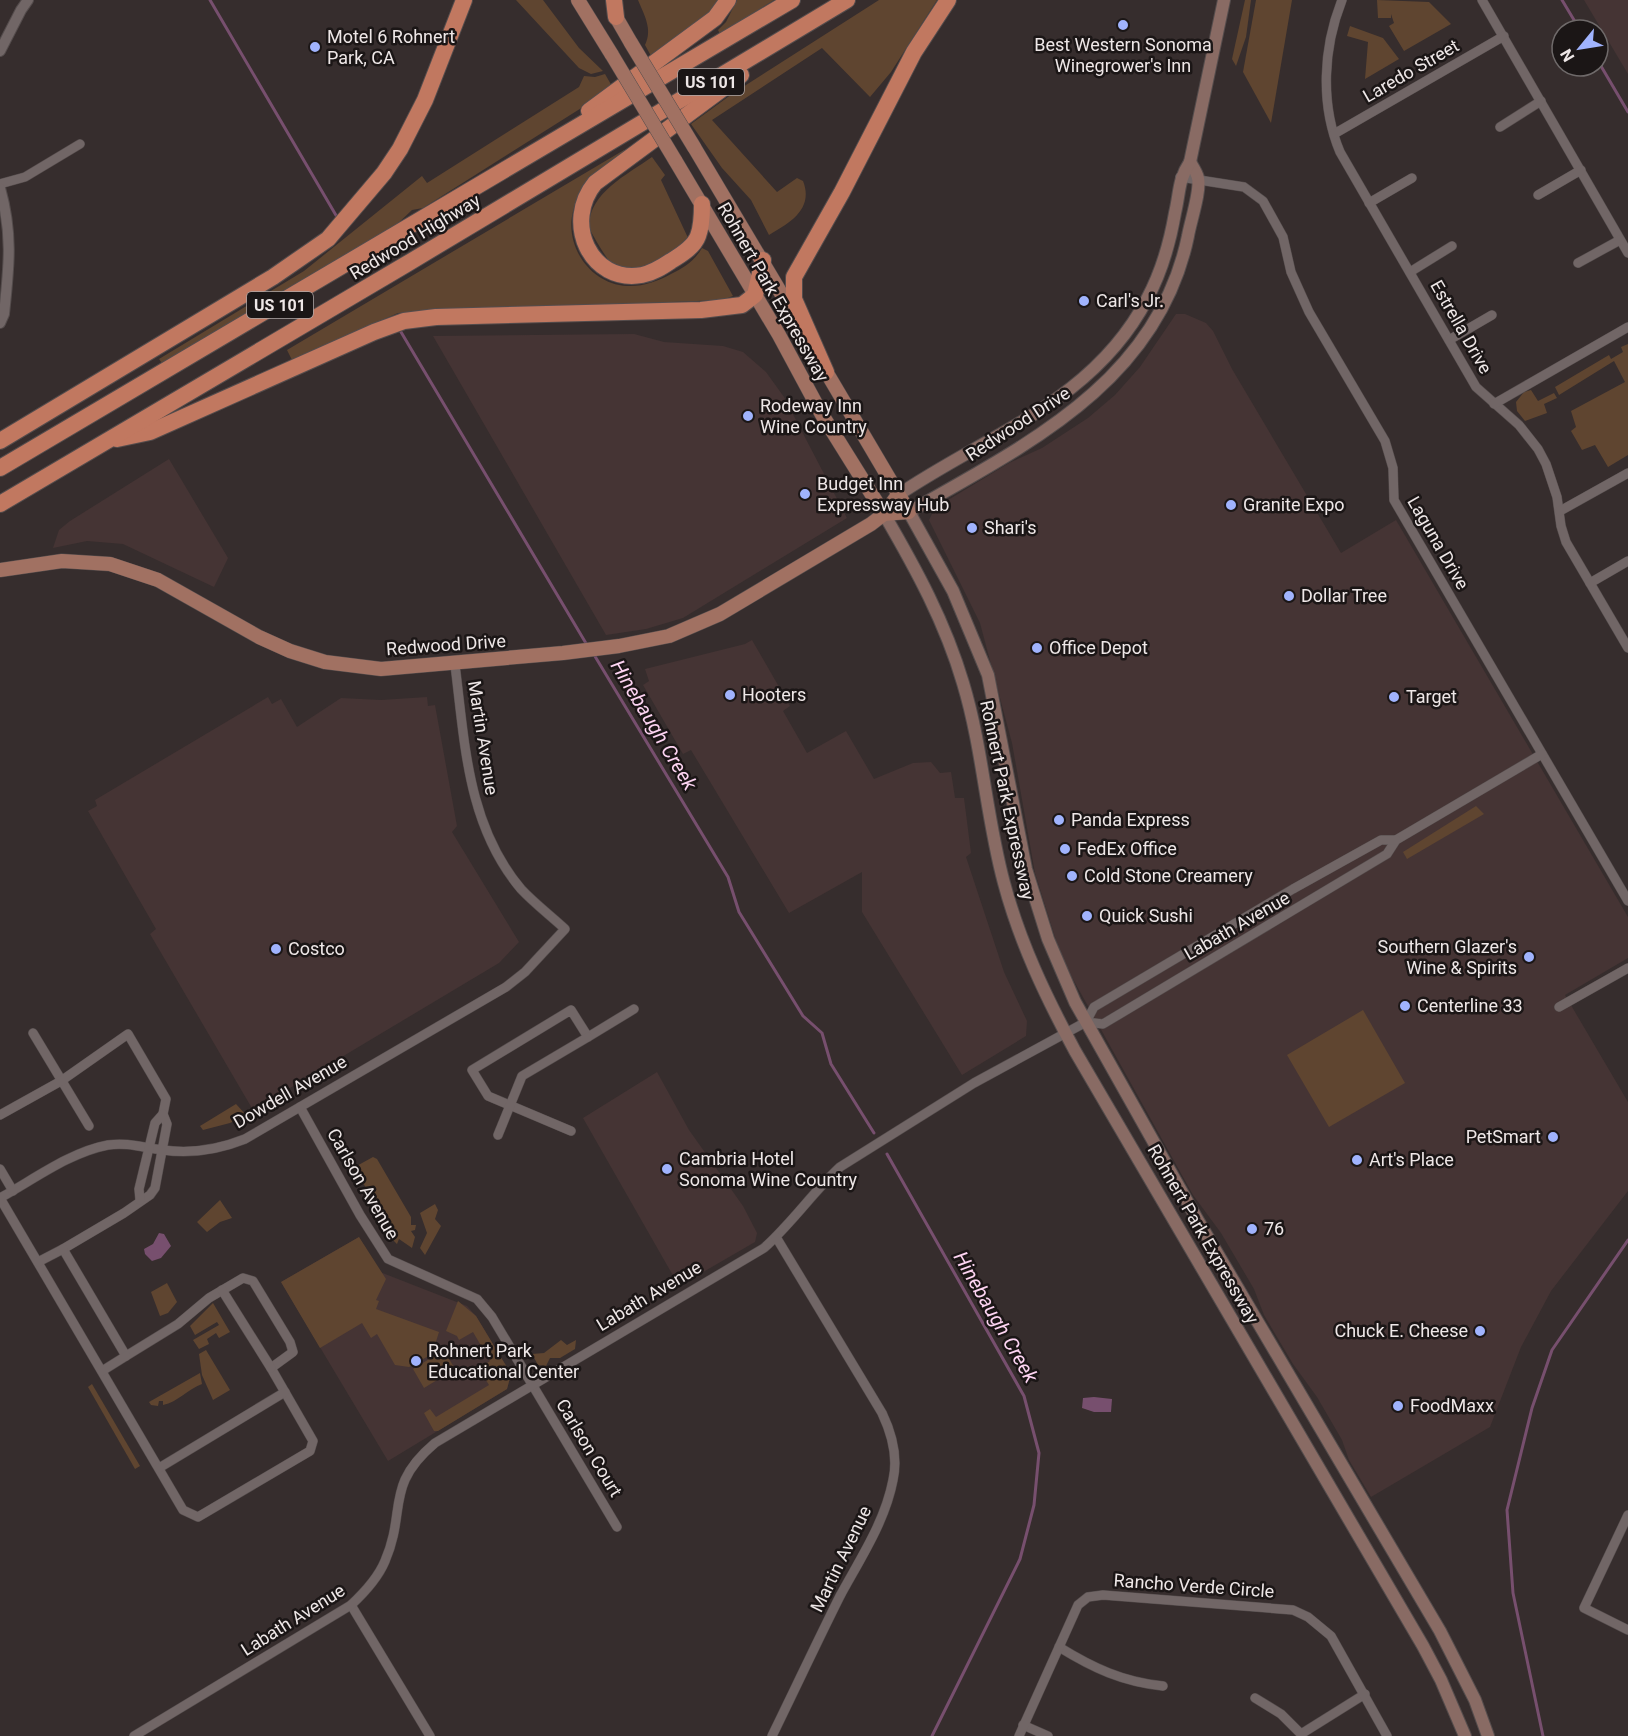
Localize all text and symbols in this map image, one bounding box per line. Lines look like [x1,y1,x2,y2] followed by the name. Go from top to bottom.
[1116,18,1130,32] marker: Best Western Sonoma Winegrower's Inn
[1550,18,1610,78] north arrow
[327,26,455,68] place label: Motel 6 Rohnert Park, CA
[1034,34,1212,76] place label: Best Western Sonoma Winegrower's Inn
[1359,35,1463,106] street label: Laredo Street
[308,40,322,54] marker: Motel 6 Rohnert Park, CA
[1556,46,1578,65] text: N
[678,69,744,95] road number: US 101
[346,189,484,284] street label: Redwood Highway
[713,198,834,385] street label: Rohnert Park Expressway
[1426,276,1497,377] street label: Estrella Drive
[1096,290,1164,311] place label: Carl's Jr.
[247,292,313,318] road number: US 101
[1077,294,1091,308] marker: Carl's Jr.
[962,382,1074,465] street label: Redwood Drive
[760,395,867,437] place label: Rodeway Inn Wine Country
[741,409,755,423] marker: Rodeway Inn Wine Country
[817,473,949,515] place label: Budget Inn Expressway Hub
[798,487,812,501] marker: Budget Inn Expressway Hub
[1403,492,1474,593] street label: Laguna Drive
[1243,494,1345,515] place label: Granite Expo
[1224,498,1238,512] marker: Granite Expo
[984,517,1037,538] place label: Shari's
[965,521,979,535] marker: Shari's
[1301,585,1387,606] place label: Dollar Tree
[1282,589,1296,603] marker: Dollar Tree
[385,630,507,659] street label: Redwood Drive
[1049,637,1148,658] place label: Office Depot
[1030,641,1044,655] marker: Office Depot
[606,656,703,795] water label: Hinebaugh Creek
[464,679,503,797] street label: Martin Avenue
[742,684,806,705] place label: Hooters
[1406,686,1457,707] place label: Target
[723,688,737,702] marker: Hooters
[1387,690,1401,704] marker: Target
[976,698,1039,902] street label: Rohnert Park Expressway
[1071,809,1190,830] place label: Panda Express
[1052,813,1066,827] marker: Panda Express
[1077,838,1177,859] place label: FedEx Office
[1058,842,1072,856] marker: FedEx Office
[1084,865,1253,886] place label: Cold Stone Creamery
[1065,869,1079,883] marker: Cold Stone Creamery
[1180,887,1293,964] street label: Labath Avenue
[1099,905,1193,926] place label: Quick Sushi
[1080,909,1094,923] marker: Quick Sushi
[1378,936,1517,978] place label: Southern Glazer's Wine & Spirits
[288,938,345,959] place label: Costco
[269,942,283,956] marker: Costco
[1522,950,1536,964] marker: Southern Glazer's Wine & Spirits
[1417,995,1523,1016] place label: Centerline 33
[1398,999,1412,1013] marker: Centerline 33
[229,1051,350,1133] street label: Dowdell Avenue
[323,1124,404,1243] street label: Carlson Avenue
[1466,1126,1541,1147] place label: PetSmart
[1546,1130,1560,1144] marker: PetSmart
[1143,1140,1264,1327] street label: Rohnert Park Expressway
[679,1148,857,1190] place label: Cambria Hotel Sonoma Wine Country
[1369,1149,1454,1170] place label: Art's Place
[1350,1153,1364,1167] marker: Art's Place
[660,1162,674,1176] marker: Cambria Hotel Sonoma Wine Country
[1264,1218,1284,1239] place label: 76
[1245,1222,1259,1236] marker: 76
[949,1247,1044,1388] water label: Hinebaugh Creek
[593,1256,705,1335] street label: Labath Avenue
[1334,1320,1468,1341] place label: Chuck E. Cheese
[1473,1324,1487,1338] marker: Chuck E. Cheese
[428,1340,579,1382] place label: Rohnert Park Educational Center
[409,1354,423,1368] marker: Rohnert Park Educational Center
[552,1395,627,1501] street label: Carlson Court
[1410,1395,1494,1416] place label: FoodMaxx
[1391,1399,1405,1413] marker: FoodMaxx
[806,1502,875,1615] street label: Martin Avenue
[1113,1569,1275,1602] street label: Rancho Verde Circle
[237,1579,349,1660] street label: Labath Avenue

